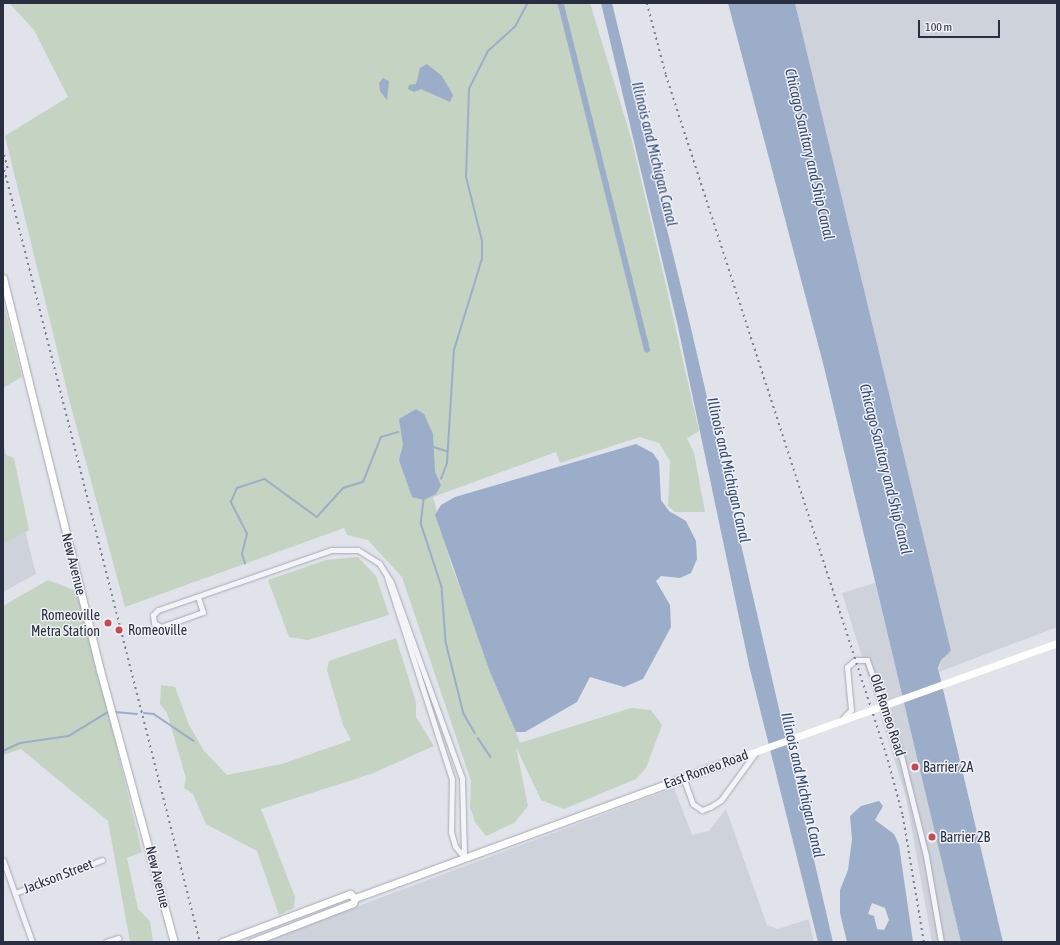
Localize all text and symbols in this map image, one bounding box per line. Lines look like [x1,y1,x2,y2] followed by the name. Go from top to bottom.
[920,12,1002,38] scale bar
[925,20,952,34] text: 100 m
[782,67,838,241] water label: Chicago Sanitary and Ship Canal
[628,80,682,228] water label: Illinois and Michigan Canal
[856,382,916,556] water label: Chicago Sanitary and Ship Canal
[704,396,754,544] water label: Illinois and Michigan Canal
[58,531,90,597] street label: New Avenue
[31,607,100,640] place label: Romeoville Metra Station
[103,618,113,628] marker: Romeoville Metra Station
[128,622,187,638] place label: Romeoville
[113,624,125,636] marker: Romeoville
[867,672,909,758] street label: Old Romeo Road
[778,711,828,859] water label: Illinois and Michigan Canal
[662,746,750,792] street label: East Romeo Road
[923,759,973,775] place label: Barrier 2A
[910,762,920,772] marker: Barrier 2A
[940,829,990,845] place label: Barrier 2B
[927,832,937,842] marker: Barrier 2B
[142,844,174,910] street label: New Avenue
[21,855,95,897] street label: Jackson Street

